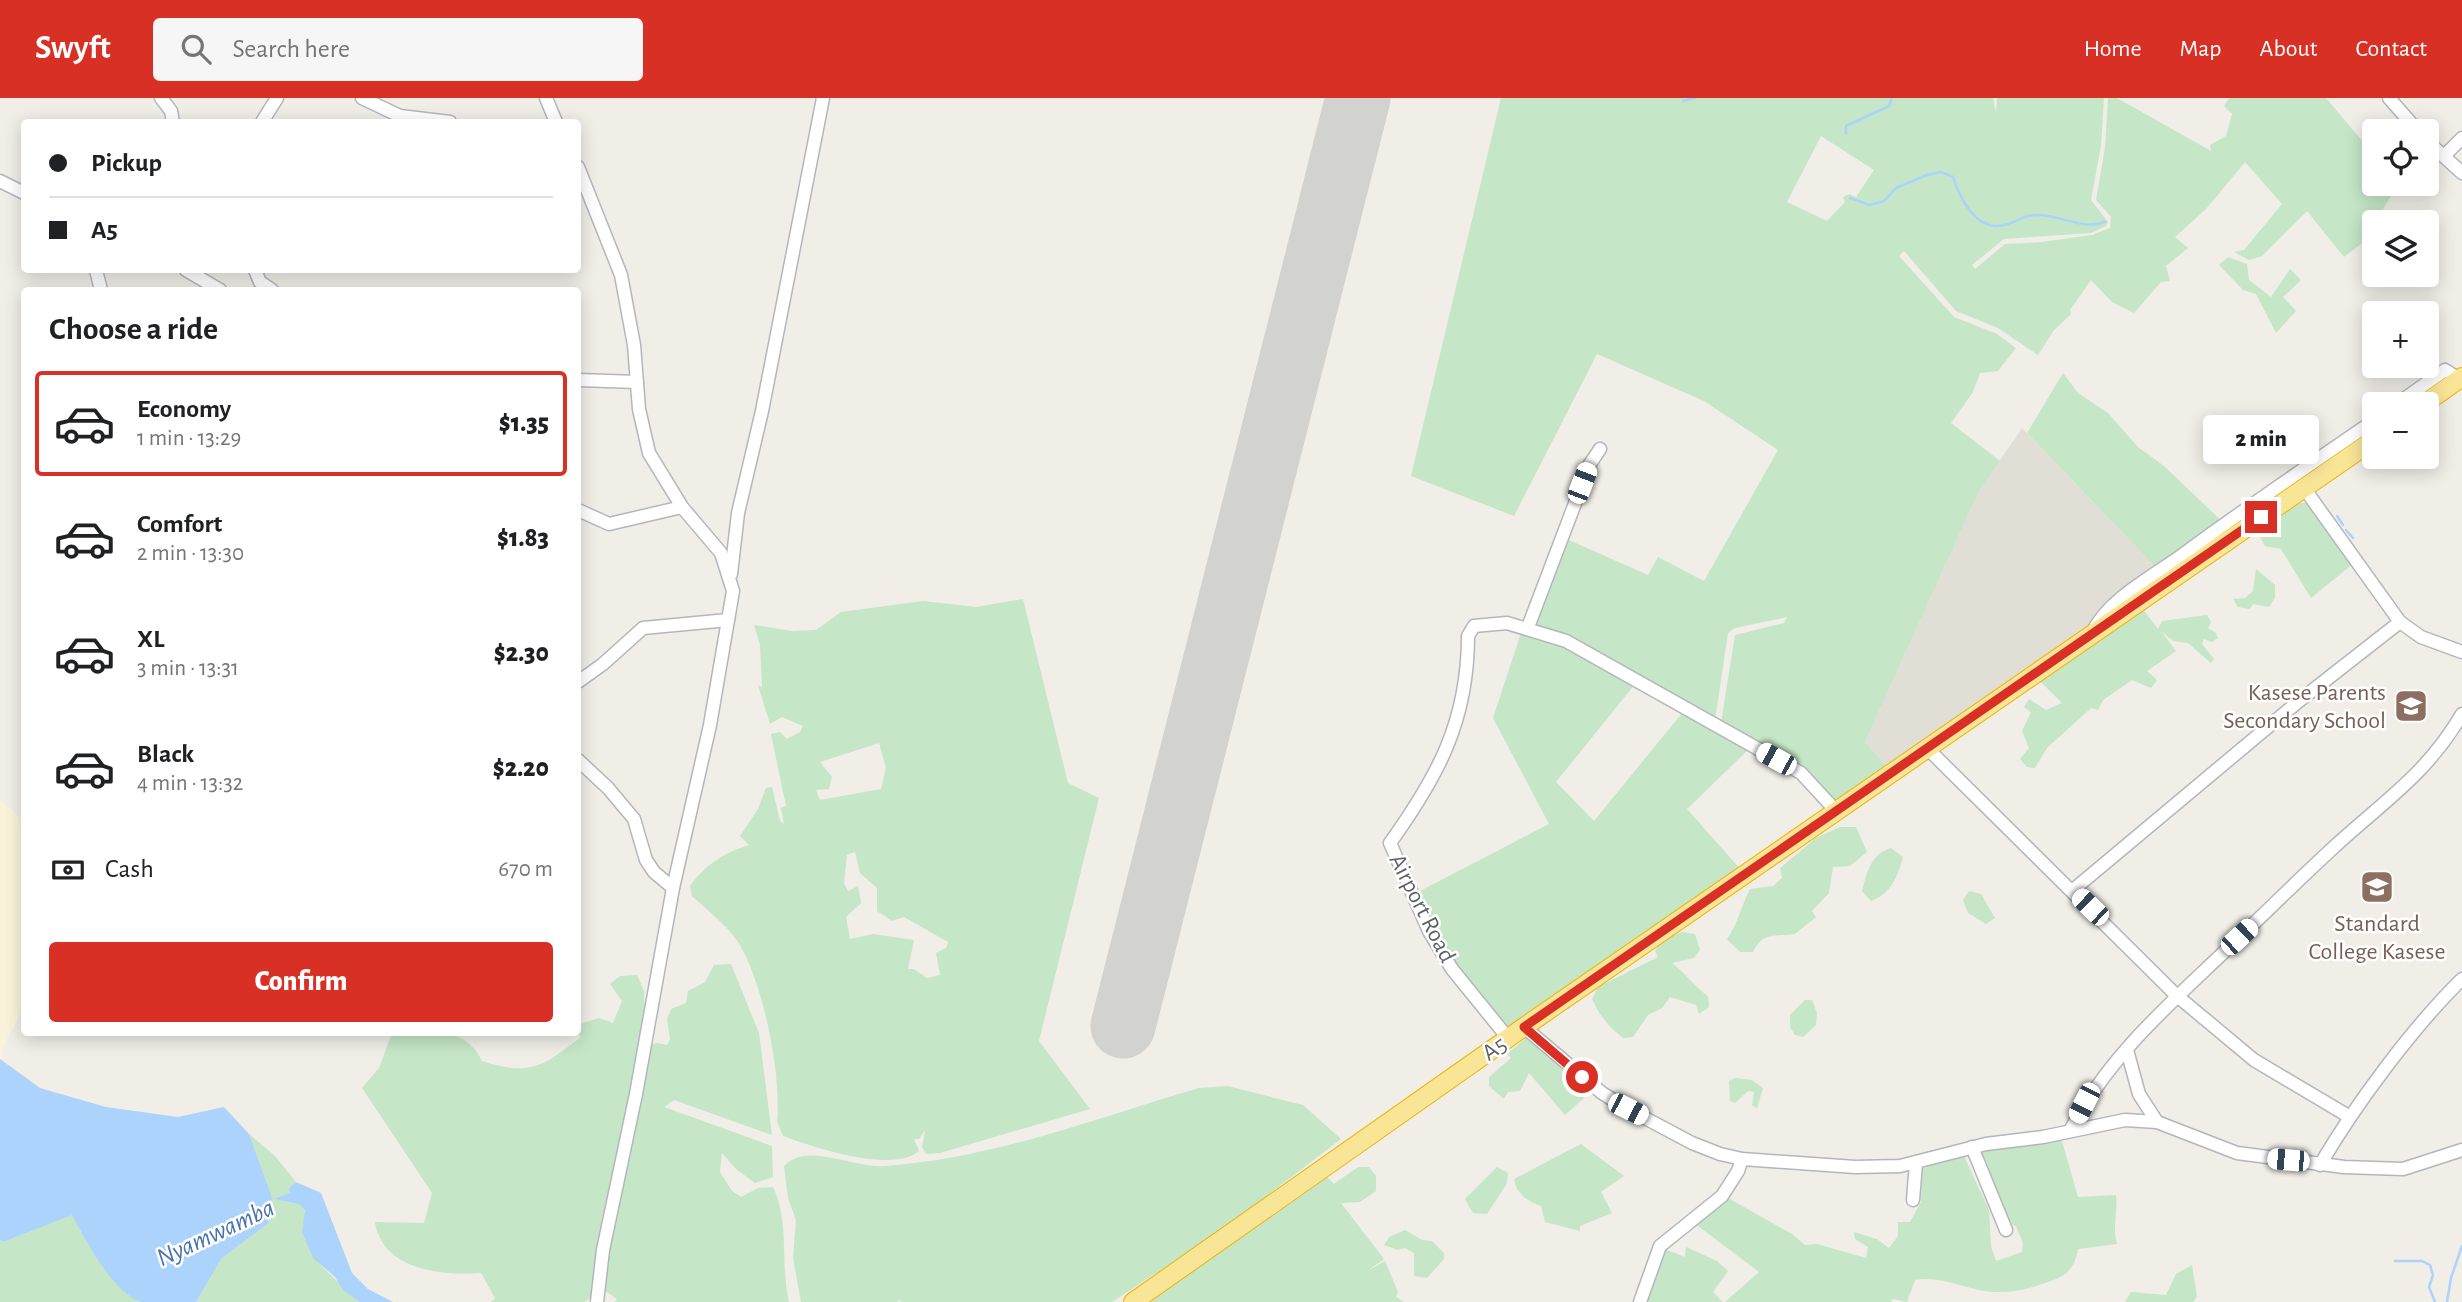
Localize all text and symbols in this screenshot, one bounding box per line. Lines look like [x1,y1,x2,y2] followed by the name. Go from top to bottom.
[153,18,643,81] search box
[177,30,215,68] icon: search
[35,32,111,65] text: Swyft
[233,36,350,62] text: Search here
[2084,37,2142,61] text: Home
[2180,37,2222,61] text: Map
[2260,37,2317,61] text: About
[2355,37,2427,61] text: Contact
[2362,119,2439,469] map controls
[2362,119,2439,196] button: locate
[91,150,162,176] text: Pickup
[2362,210,2439,287] button: layers
[91,217,118,243] text: A5
[2362,301,2439,378] button: +
[49,313,218,345] text: Choose a ride
[53,392,116,455] icon: car
[2362,392,2439,469] button: −
[137,396,231,422] text: Economy
[499,410,549,436] text: $1.35
[2203,416,2319,464] callout: 2 min
[137,427,241,450] text: 1 min · 13:29
[2235,428,2287,451] text: 2 min
[1565,460,1600,506] car
[2245,501,2277,533] route end
[53,507,116,570] icon: car
[137,511,222,537] text: Comfort
[497,525,549,551] text: $1.83
[137,542,244,565] text: 2 min · 13:30
[53,622,116,685] icon: car
[137,626,164,652] text: XL
[494,640,549,666] text: $2.30
[137,657,239,680] text: 3 min · 13:31
[2223,681,2386,733] place label: Kasese Parents Secondary School
[2392,687,2430,725] school or university icon: Kasese Parents Secondary School
[53,737,116,800] icon: car
[1753,740,1800,778] car
[137,741,194,767] text: Black
[493,755,549,781] text: $2.20
[137,772,243,795] text: 4 min · 13:32
[1385,850,1460,967] street label: Airport Road
[49,851,87,889] icon: cash
[105,856,154,882] text: Cash
[498,858,553,881] text: 670 m
[2358,868,2396,906] school or university icon: Standard College Kasese
[2068,885,2113,929] car
[2308,912,2446,964] place label: Standard College Kasese
[2217,915,2262,959] car
[49,942,553,1022] button: Confirm
[1478,1032,1511,1066] street label: A5
[1566,1061,1598,1093] route start
[2066,1080,2103,1126] car
[1605,1090,1652,1128] car
[2267,1148,2310,1172] car
[153,1194,278,1271] water label: Nyamwamba

